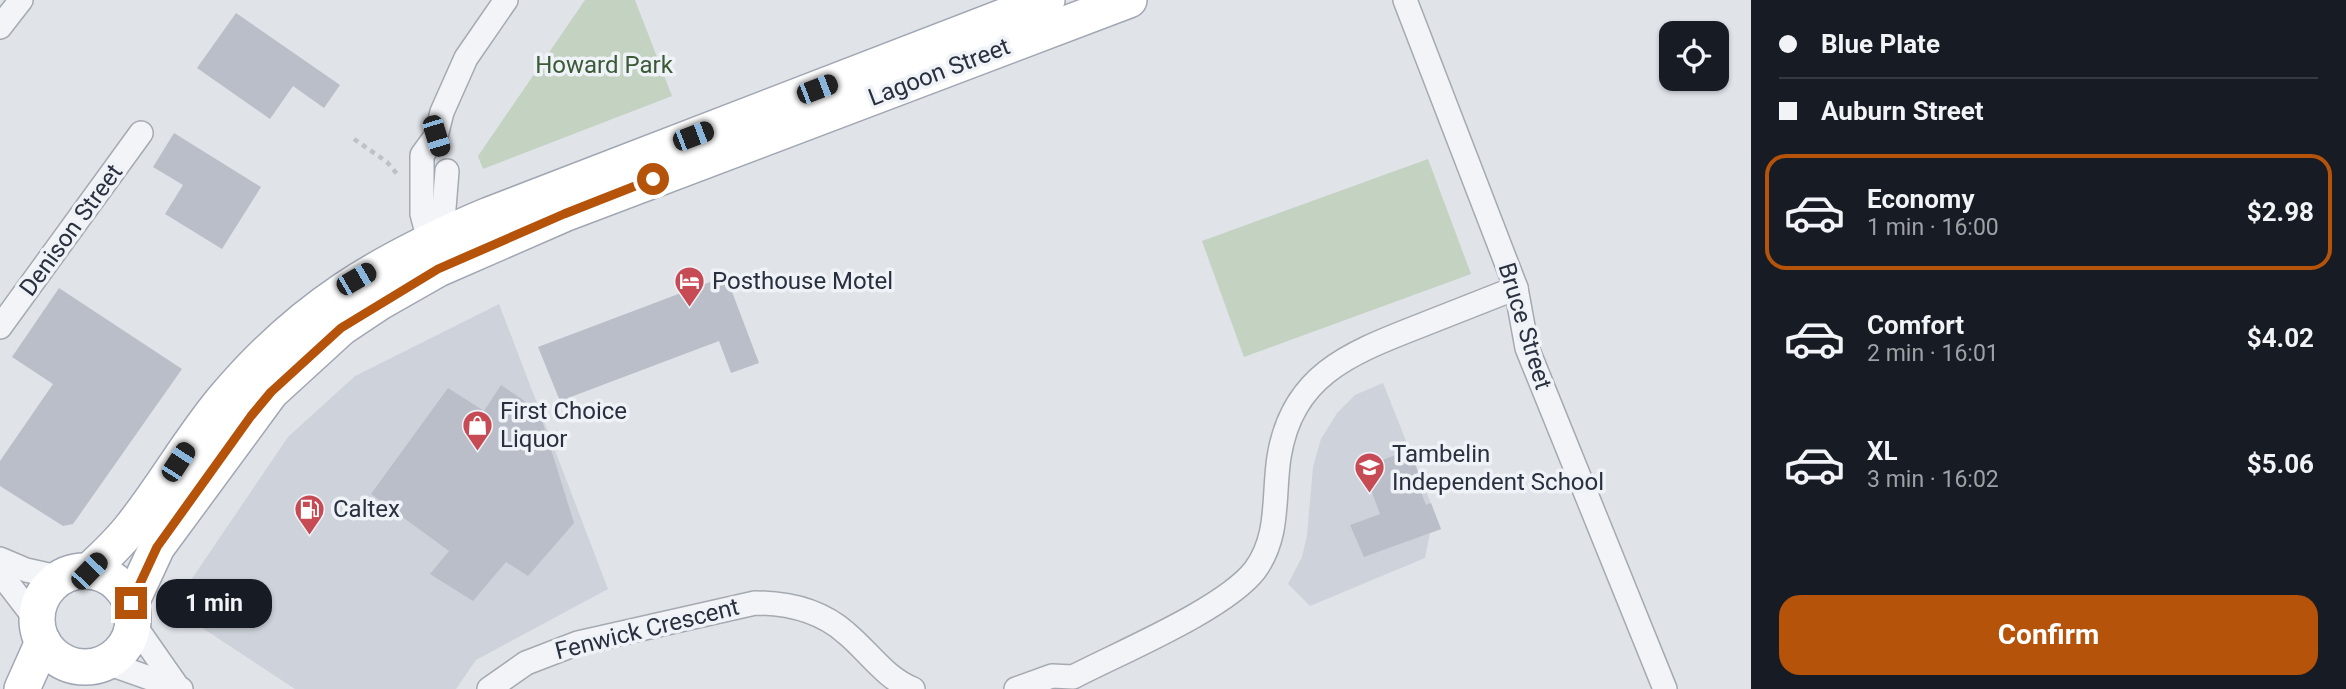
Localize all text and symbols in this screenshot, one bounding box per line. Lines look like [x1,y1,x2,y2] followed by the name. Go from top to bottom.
[1659,21,1729,91] map controls
[1659,21,1729,91] button: locate
[1821,29,1940,59] text: Blue Plate
[864,32,1014,112] street label: Lagoon Street
[535,51,674,79] park label: Howard Park
[794,72,841,106] car
[1821,96,1984,126] text: Auburn Street
[420,113,453,159] car
[670,119,717,153] car
[14,158,128,301] street label: Denison Street
[637,163,669,195] route start
[1783,181,1846,244] icon: car
[1867,184,1974,214] text: Economy
[2247,197,2314,227] text: $2.98
[1867,214,1999,241] text: 1 min · 16:00
[333,259,380,299] car
[1492,259,1558,393] street label: Bruce Street
[672,264,706,308] hotel icon: Posthouse Motel
[712,267,893,295] place label: Posthouse Motel
[1783,307,1846,370] icon: car
[1867,310,1964,340] text: Comfort
[2247,323,2314,353] text: $4.02
[1867,340,1999,367] text: 2 min · 16:01
[500,397,627,453] place label: First Choice Liquor
[460,408,494,452] shop icon: First Choice Liquor
[1783,433,1846,496] icon: car
[1867,436,1898,466] text: XL
[158,439,199,485] car
[1392,440,1604,496] place label: Tambelin Independent School
[2247,449,2314,479] text: $5.06
[1352,451,1386,495] school or university icon: Tambelin Independent School
[1867,466,1999,493] text: 3 min · 16:02
[293,492,327,536] fuel station icon: Caltex
[333,495,400,523] place label: Caltex
[67,549,112,593] car
[156,578,271,628] callout: 1 min
[115,587,147,619] route end
[185,590,243,617] text: 1 min
[552,593,742,665] street label: Fenwick Crescent
[1779,595,2318,675] button: Confirm

